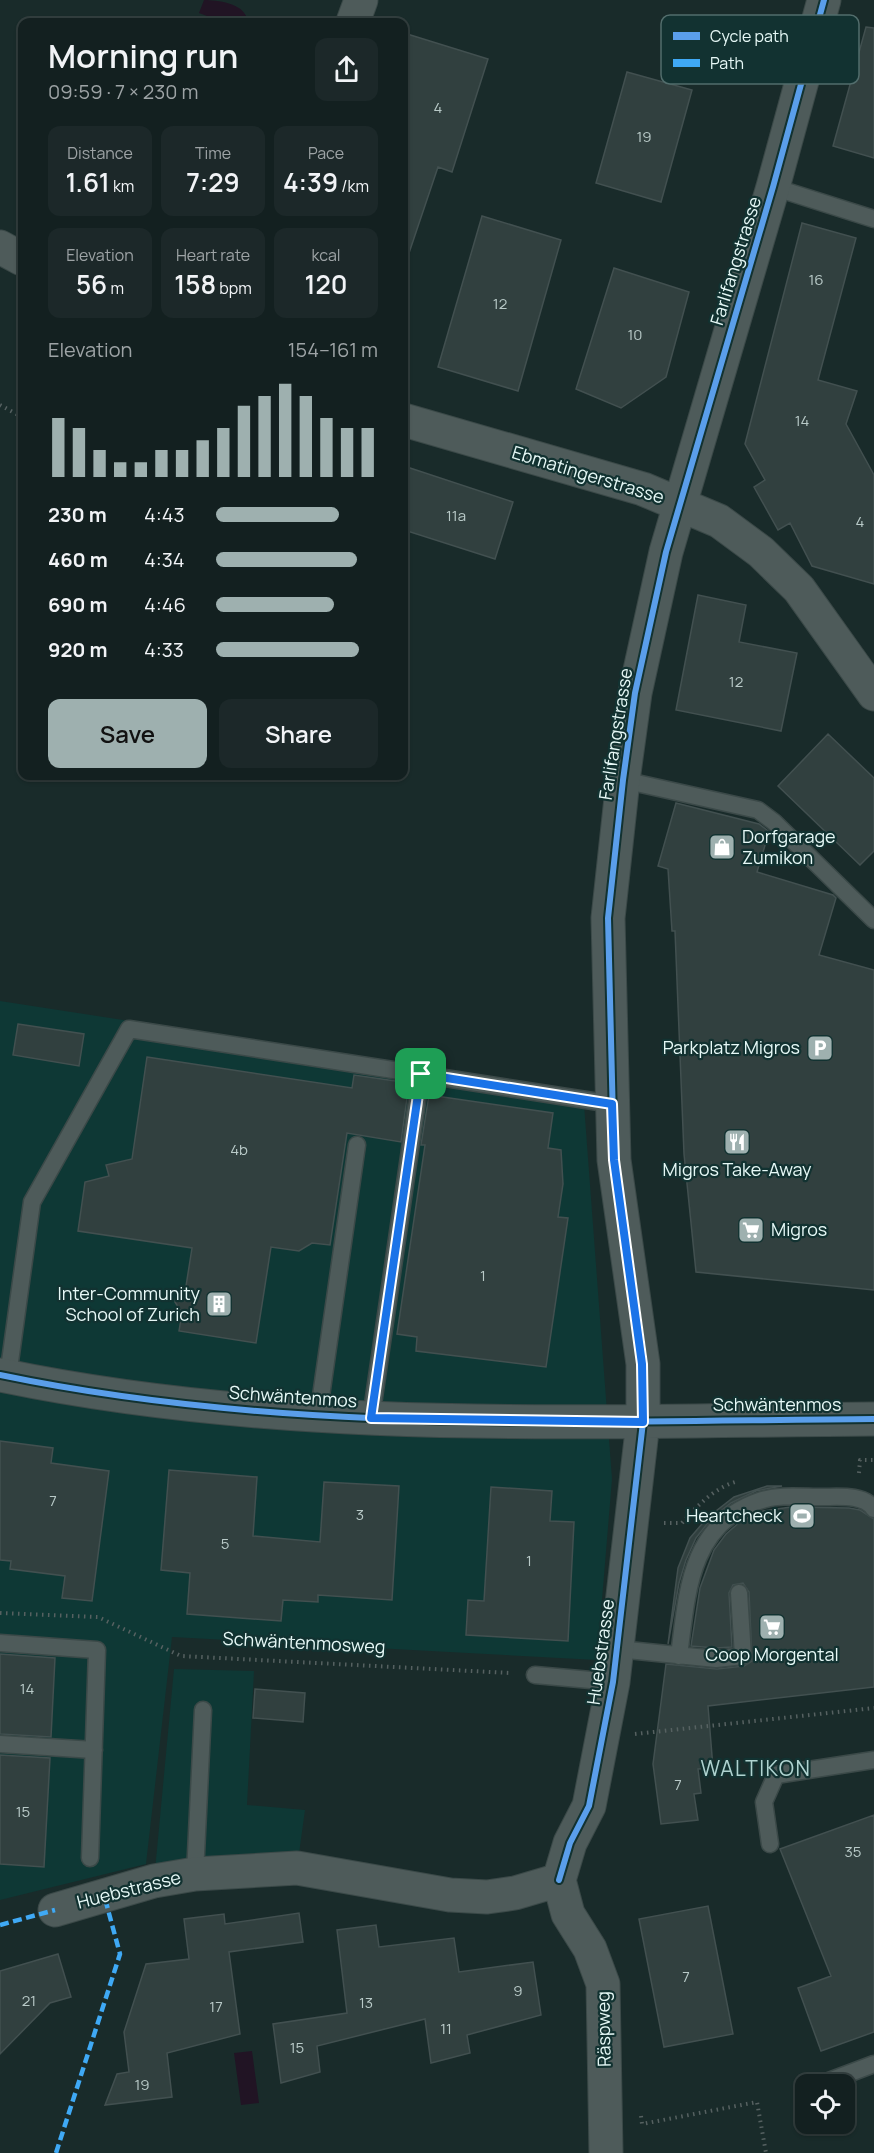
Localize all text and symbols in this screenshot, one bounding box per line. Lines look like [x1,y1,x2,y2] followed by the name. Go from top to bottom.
[661,15,859,84] legend
[710,25,789,47] text: Cycle path
[48,33,238,78] text: Morning run
[315,38,378,101] button: share
[710,52,744,74] text: Path
[48,78,199,105] text: 09:59 · 7 × 230 m
[434,97,443,118] house number: 4
[636,126,652,147] house number: 19
[67,142,133,164] text: Distance
[195,142,231,164] text: Time
[308,142,344,164] text: Pace
[66,164,110,200] text: 1.61
[186,164,240,200] text: 7:29
[283,164,338,200] text: 4:39
[110,175,134,197] text: km
[338,175,369,197] text: /km
[704,193,766,328] street label: Farlifangstrasse
[66,244,134,266] text: Elevation
[176,244,250,266] text: Heart rate
[311,244,341,266] text: kcal
[76,266,107,302] text: 56
[174,266,216,302] text: 158
[305,266,347,302] text: 120
[808,269,824,290] house number: 16
[107,277,124,299] text: m
[216,277,252,299] text: bpm
[493,293,507,314] house number: 12
[628,324,643,345] house number: 10
[48,336,132,363] text: Elevation
[288,336,378,363] text: 154–161 m
[795,410,809,431] house number: 14
[509,439,667,509] street label: Ebmatingerstrasse
[48,501,107,528] text: 230 m
[144,501,185,528] text: 4:43
[446,505,466,526] house number: 11a
[856,511,865,532] house number: 4
[48,546,108,573] text: 460 m
[144,546,185,573] text: 4:34
[48,591,108,618] text: 690 m
[144,591,186,618] text: 4:46
[48,636,107,663] text: 920 m
[144,636,184,663] text: 4:33
[593,666,637,802] street label: Farlifangstrasse
[729,671,743,692] house number: 12
[48,699,207,768] button: Save
[219,699,378,768] button: Share
[742,824,836,869] place label: Dorfgarage Zumikon
[707,832,737,862] shop icon: Dorfgarage Zumikon
[805,1033,835,1063] parking icon: Parkplatz Migros
[663,1035,800,1059] place label: Parkplatz Migros
[395,1048,446,1099] pin
[404,1057,437,1090] icon: arrive
[722,1127,752,1157] restaurant icon: Migros Take-Away
[230,1139,248,1160] house number: 4b
[663,1157,812,1181] place label: Migros Take-Away
[736,1215,766,1245] supermarket icon: Migros
[771,1217,827,1241] place label: Migros
[480,1265,486,1286] house number: 1
[58,1281,201,1326] place label: Inter-Community School of Zurich
[204,1289,234,1319] building icon: Inter-Community School of Zurich
[228,1380,358,1412] street label: Schwäntenmos
[713,1392,841,1416] street label: Schwäntenmos
[49,1490,57,1511] house number: 7
[787,1501,817,1531] sports icon: Heartcheck
[686,1503,783,1527] place label: Heartcheck
[356,1504,364,1525] house number: 3
[221,1533,229,1554] house number: 5
[526,1550,532,1571] house number: 1
[581,1598,619,1706] street label: Huebstrasse
[757,1612,787,1642] supermarket icon: Coop Morgental
[222,1626,386,1658] street label: Schwäntenmosweg
[705,1642,839,1666] place label: Coop Morgental
[20,1678,34,1699] house number: 14
[701,1754,811,1782] district label: WALTIKON
[674,1774,682,1795] house number: 7
[16,1801,30,1822] house number: 15
[845,1841,861,1862] house number: 35
[74,1865,183,1914] street label: Huebstrasse
[682,1966,690,1987] house number: 7
[513,1980,523,2001] house number: 9
[22,1990,36,2011] house number: 21
[590,1991,616,2067] street label: Räspweg
[359,1992,373,2013] house number: 13
[209,1996,223,2017] house number: 17
[440,2018,452,2039] house number: 11
[290,2037,304,2058] house number: 15
[134,2074,150,2095] house number: 19
[795,2074,855,2134] map controls
[795,2074,855,2134] button: locate

